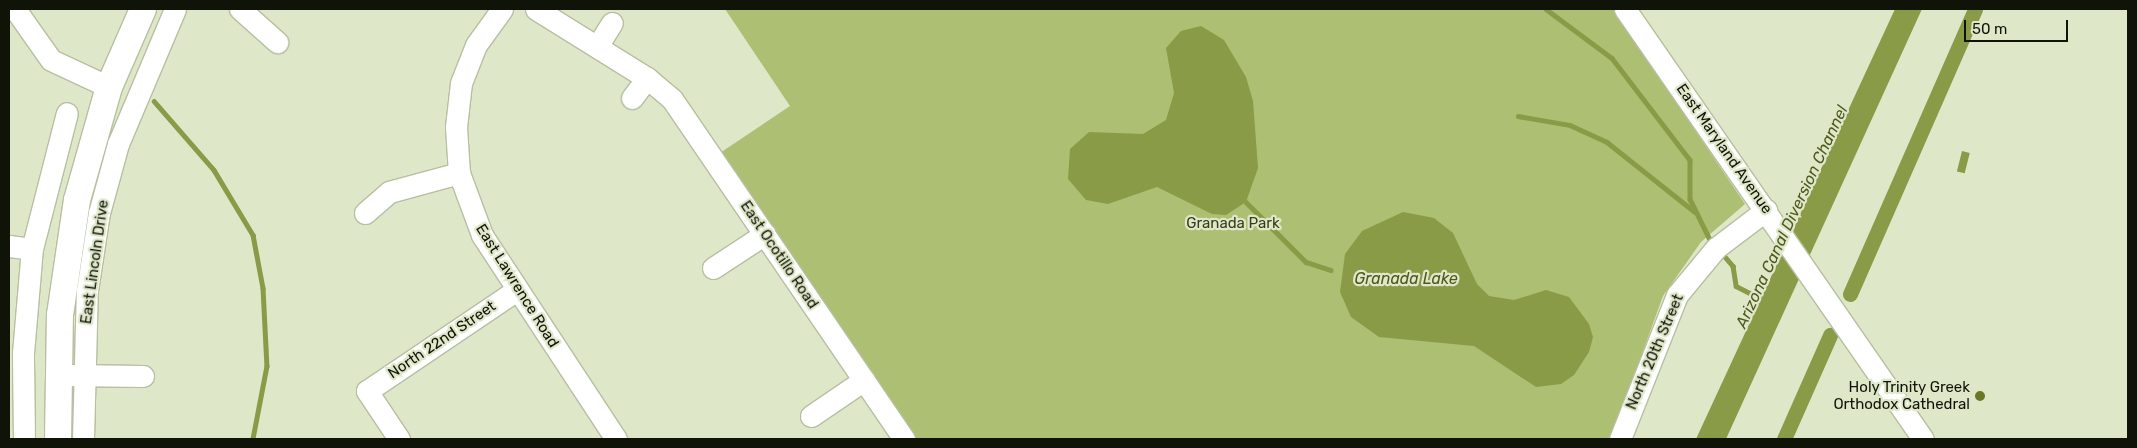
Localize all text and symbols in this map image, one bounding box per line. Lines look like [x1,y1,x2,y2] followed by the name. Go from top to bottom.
[1967,10,2071,42] scale bar
[1972,20,2007,38] text: 50 m
[1672,80,1776,218] street label: East Maryland Avenue
[1732,103,1852,331] water label: Arizona Canal Diversion Channel
[736,198,822,312] street label: East Ocotillo Road
[77,199,113,325] street label: East Lincoln Drive
[1186,215,1280,233] park label: Granada Park
[472,221,562,351] street label: East Lawrence Road
[1354,269,1458,289] water label: Granada Lake
[1623,292,1687,412] street label: North 20th Street
[385,297,499,383] street label: North 22nd Street
[1833,378,1970,413] place label: Holy Trinity Greek Orthodox Cathedral
[1974,390,1986,402] marker: Holy Trinity Greek Orthodox Cathedral

